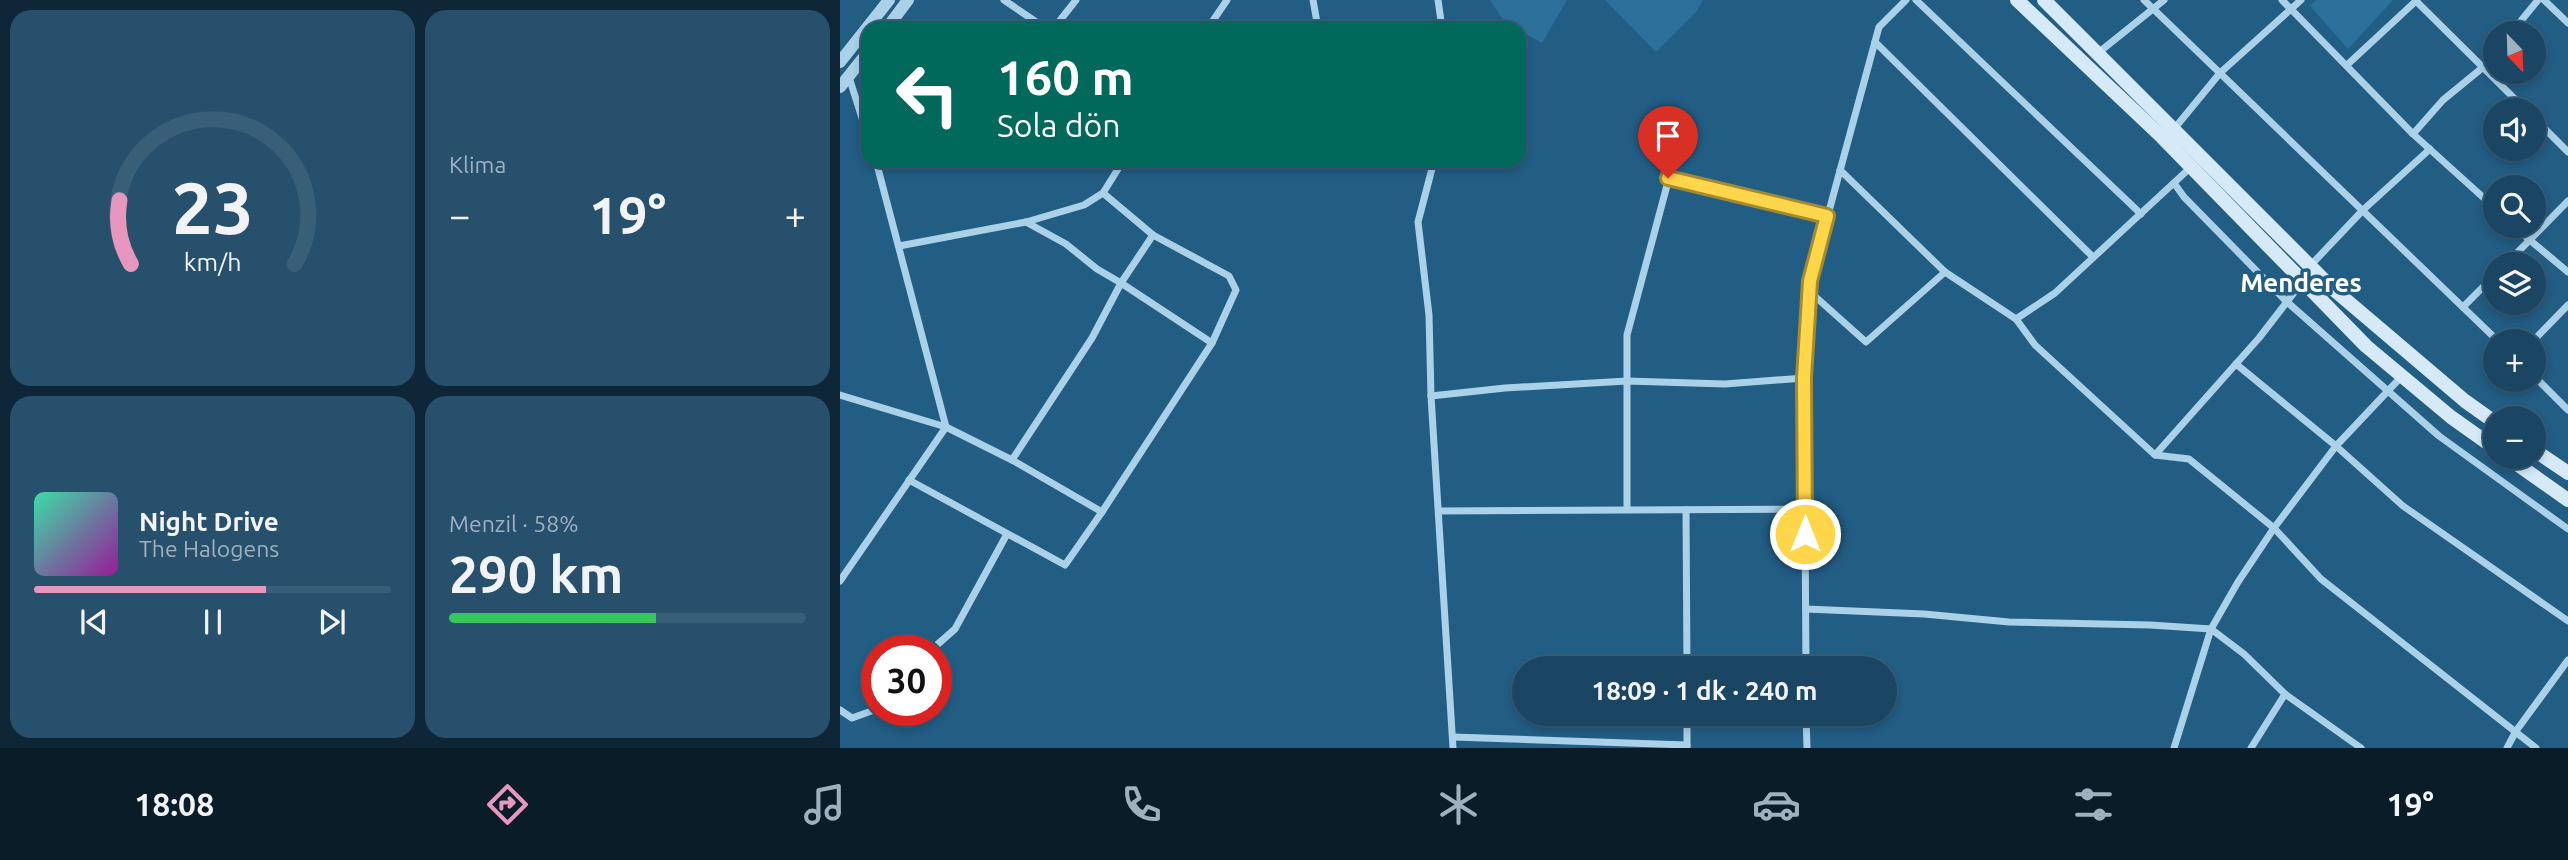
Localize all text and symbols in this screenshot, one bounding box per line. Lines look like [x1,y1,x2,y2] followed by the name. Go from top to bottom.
[2483,21,2546,84] north arrow
[2483,21,2546,469] map controls
[882,49,973,140] icon: left
[997,49,1134,104] text: 160 m
[2483,98,2546,161] button: sound
[1638,106,1698,178] pin
[997,107,1120,143] text: Sola dön
[1649,117,1687,155] icon: arrive
[449,152,506,177] text: Klima
[171,166,254,248] text: 23
[2483,175,2546,238] button: search
[589,186,666,244] text: 19°
[449,194,470,236] text: −
[785,194,806,236] text: +
[184,248,241,276] text: km/h
[2483,252,2546,315] button: layers
[2240,268,2362,297] district label: Menderes
[2483,329,2546,392] button: +
[2483,406,2546,469] button: −
[1768,497,1842,571] position arrow
[139,507,279,536] text: Night Drive
[449,511,579,536] text: Menzil · 58%
[139,536,279,561] text: The Halogens
[449,545,623,603] text: 290 km
[75,603,113,641] icon: previous
[194,603,232,641] icon: pause
[313,603,351,641] icon: next
[861,635,952,726] speed limit sign: 30
[1591,676,1818,705] text: 18:09 · 1 dk · 240 m
[483,780,532,829] icon: directions
[800,780,849,829] icon: music
[1117,780,1166,829] icon: phone
[1434,780,1483,829] icon: climate
[1752,780,1801,829] icon: car
[2069,780,2118,829] icon: filters
[134,786,214,822] text: 18:08
[2386,786,2434,822] text: 19°

